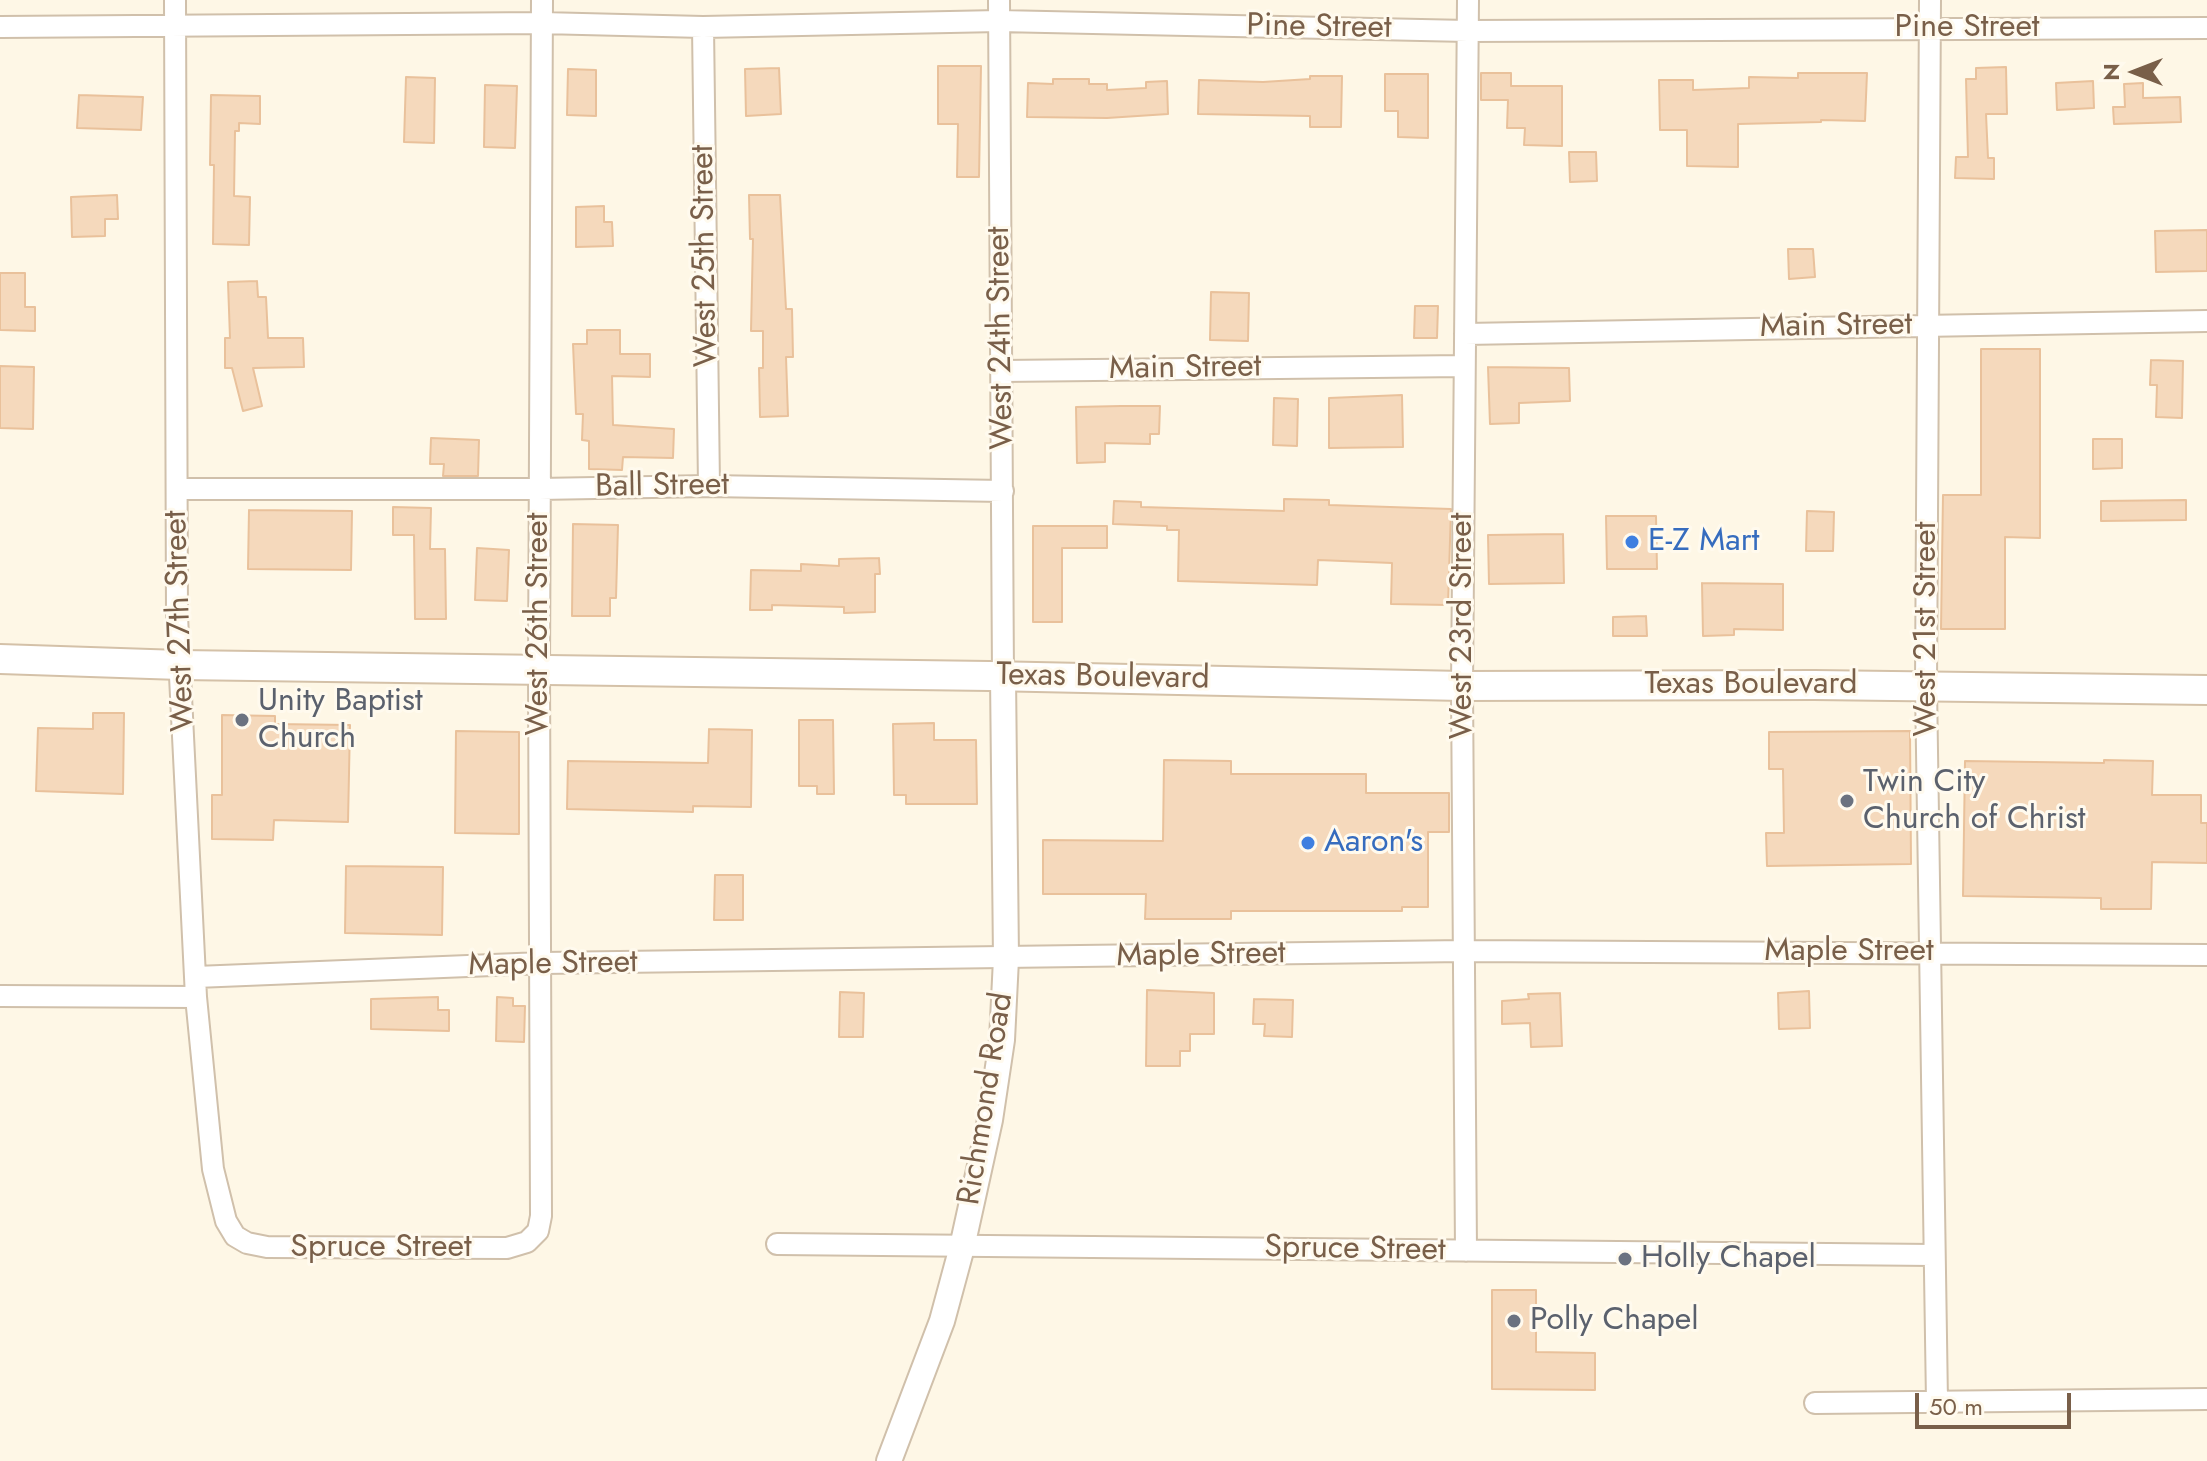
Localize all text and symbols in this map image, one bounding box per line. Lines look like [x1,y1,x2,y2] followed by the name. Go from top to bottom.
[1246,8,1392,48] street label: Pine Street
[1894,9,2040,47] street label: Pine Street
[2095,32,2175,112] north arrow
[2095,63,2127,81] text: N
[685,144,727,368] street label: West 25th Street
[981,226,1023,450] street label: West 24th Street
[1759,306,1913,348] street label: Main Street
[1108,348,1262,390] street label: Main Street
[595,467,729,507] street label: Ball Street
[158,510,204,732] street label: West 27th Street
[520,513,558,735] street label: West 26th Street
[1444,513,1482,739] street label: West 23rd Street
[1908,522,1946,736] street label: West 21st Street
[1648,523,1759,561] place label: E-Z Mart
[1623,533,1641,551] marker: E-Z Mart
[996,657,1210,699] street label: Texas Boulevard
[1644,666,1858,704] street label: Texas Boulevard
[258,683,423,758] place label: Unity Baptist Church
[233,711,251,729] marker: Unity Baptist Church
[1863,764,2086,839] place label: Twin City Church of Christ
[1838,792,1856,810] marker: Twin City Church of Christ
[1324,824,1423,862] place label: Aaron's
[1299,834,1317,852] marker: Aaron's
[1764,933,1934,971] street label: Maple Street
[1116,935,1286,977] street label: Maple Street
[468,944,638,986] street label: Maple Street
[951,990,1023,1208] street label: Richmond Road
[290,1229,472,1267] street label: Spruce Street
[1264,1229,1446,1271] street label: Spruce Street
[1641,1240,1816,1278] place label: Holly Chapel
[1616,1250,1634,1268] marker: Holly Chapel
[1530,1302,1699,1340] place label: Polly Chapel
[1505,1312,1523,1330] marker: Polly Chapel
[1919,1377,2075,1427] scale bar
[1929,1389,1983,1424] text: 50 m

